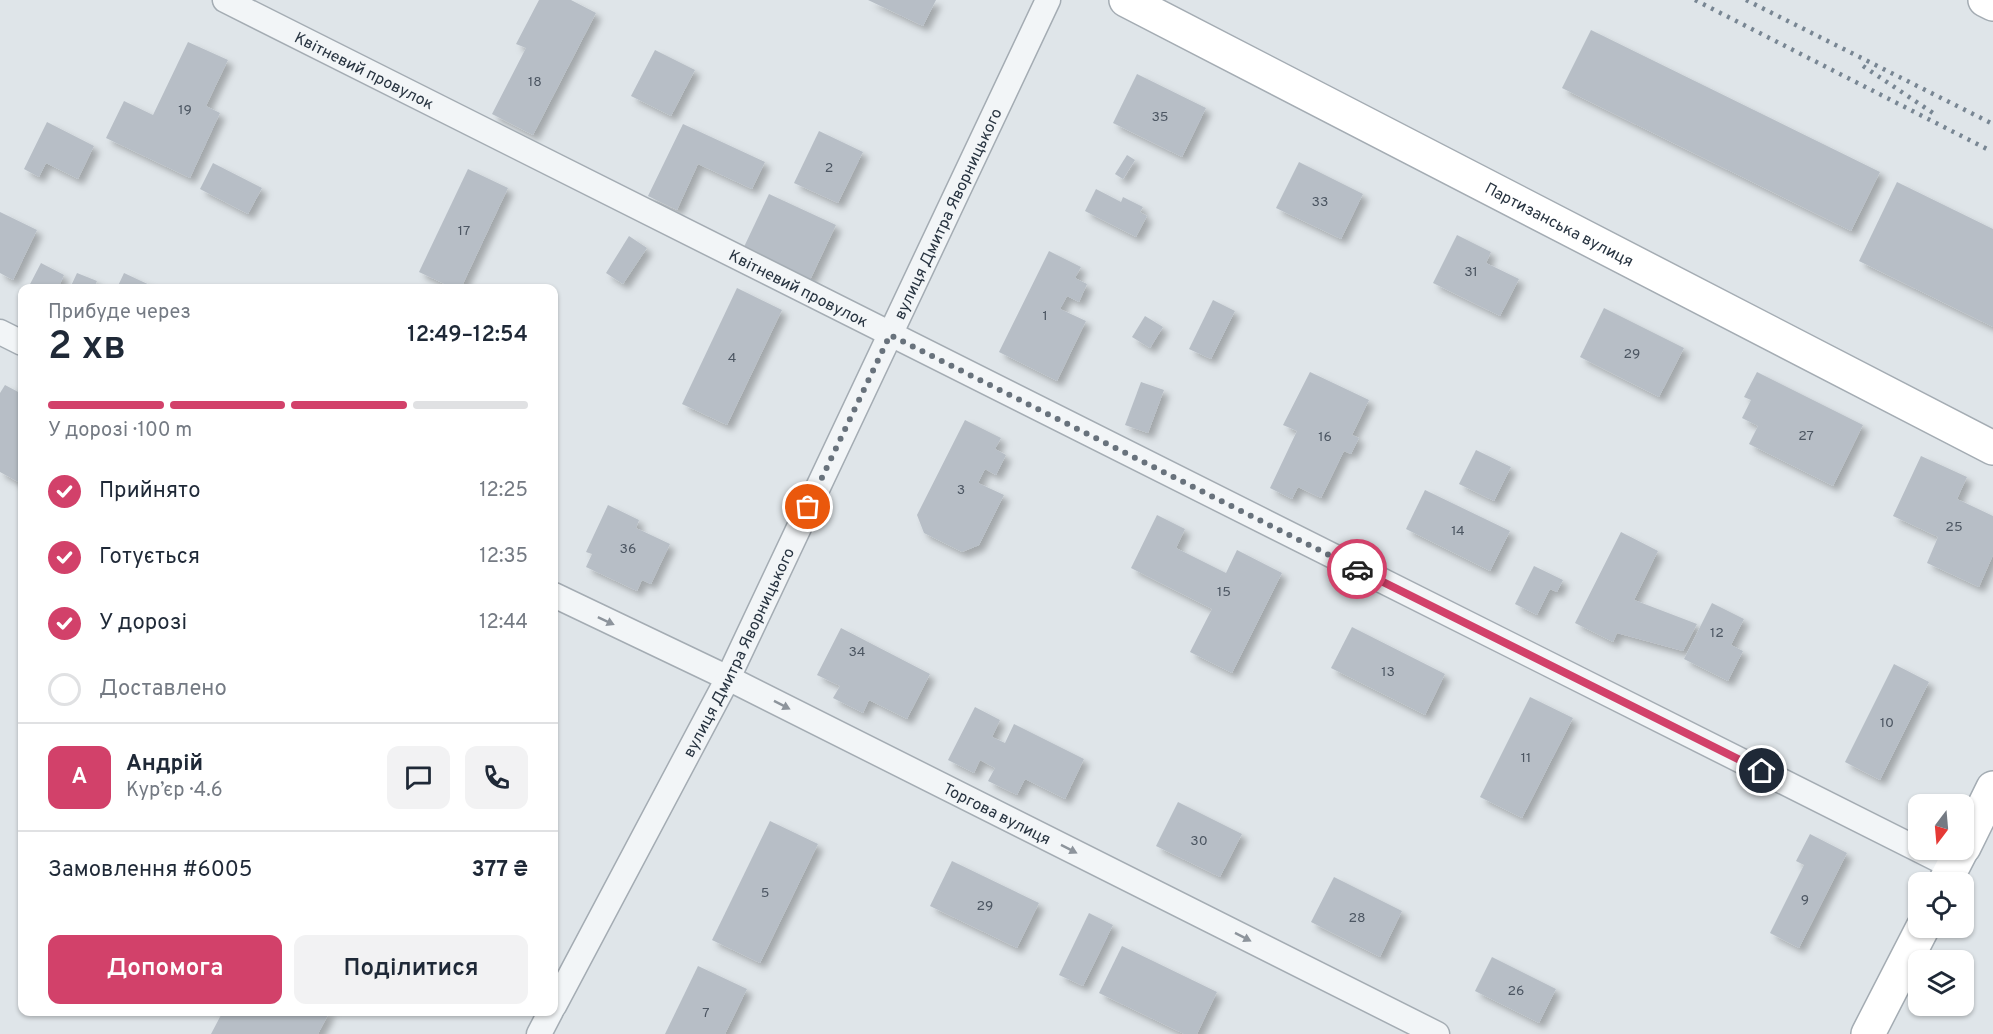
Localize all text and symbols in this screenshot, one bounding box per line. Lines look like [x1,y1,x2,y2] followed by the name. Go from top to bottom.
[290,28,437,115] street label: Квітневий провулок
[528,74,542,91] house number: 18
[178,102,192,119] house number: 19
[891,105,1008,323] street label: вулиця Дмитра Яворницького
[1151,109,1169,126] house number: 35
[825,160,833,177] house number: 2
[1481,179,1636,272] street label: Партизанська вулиця
[1312,194,1328,211] house number: 33
[458,223,470,240] house number: 17
[725,246,871,333] street label: Квітневий провулок
[1464,264,1478,281] house number: 31
[48,300,191,326] text: Прибуде через
[1042,308,1048,325] house number: 1
[407,322,528,349] text: 12:49–12:54
[48,324,126,373] text: 2 хв
[1624,346,1640,363] house number: 29
[728,350,736,367] house number: 4
[48,418,192,444] text: У дорозі · 100 m
[1798,428,1814,445] house number: 27
[1318,429,1332,446] house number: 16
[48,475,81,508] icon: check
[99,478,200,505] text: Прийнято
[479,478,528,504] text: 12:25
[782,481,833,532] pin
[957,482,965,499] house number: 3
[791,490,824,523] icon: bag
[1945,519,1963,536] house number: 25
[1451,523,1465,540] house number: 14
[1327,539,1387,599] courier
[48,541,81,574] icon: check
[620,541,636,558] house number: 36
[99,544,200,571] text: Готується
[479,544,528,570] text: 12:35
[680,545,800,761] street label: вулиця Дмитра Яворницького
[1341,553,1374,586] icon: car
[1217,584,1231,601] house number: 15
[48,607,81,640] icon: check
[99,610,187,637] text: У дорозі
[479,610,528,636] text: 12:44
[598,616,615,625] one-way arrow
[1710,625,1724,642] house number: 12
[848,644,866,661] house number: 34
[1381,664,1395,681] house number: 13
[99,676,227,703] text: Доставлено
[773,701,790,710] one-way arrow
[1880,715,1894,732] house number: 10
[1736,745,1787,796] pin
[387,746,450,809] button: chat
[465,746,528,809] button: phone
[1521,750,1531,767] house number: 11
[126,751,203,778] text: Андрій
[1745,754,1778,787] icon: home
[72,764,87,791] text: А
[126,778,223,804] text: Кур’єр · 4.6
[939,779,1054,850] street label: Торгова вулиця
[1908,794,1974,860] north arrow
[1908,794,1974,1016] map controls
[1190,833,1208,850] house number: 30
[1060,845,1077,854] one-way arrow
[48,857,252,884] text: Замовлення #6005
[472,857,528,884] text: 377 ₴
[1908,872,1974,938] button: locate
[761,885,769,902] house number: 5
[1801,892,1809,909] house number: 9
[977,898,993,915] house number: 29
[1348,910,1366,927] house number: 28
[1235,932,1252,942] one-way arrow
[48,935,282,1004] button: Допомога
[294,935,528,1004] button: Поділитися
[1908,950,1974,1016] button: layers
[1508,983,1524,1000] house number: 26
[702,1005,710,1022] house number: 7

